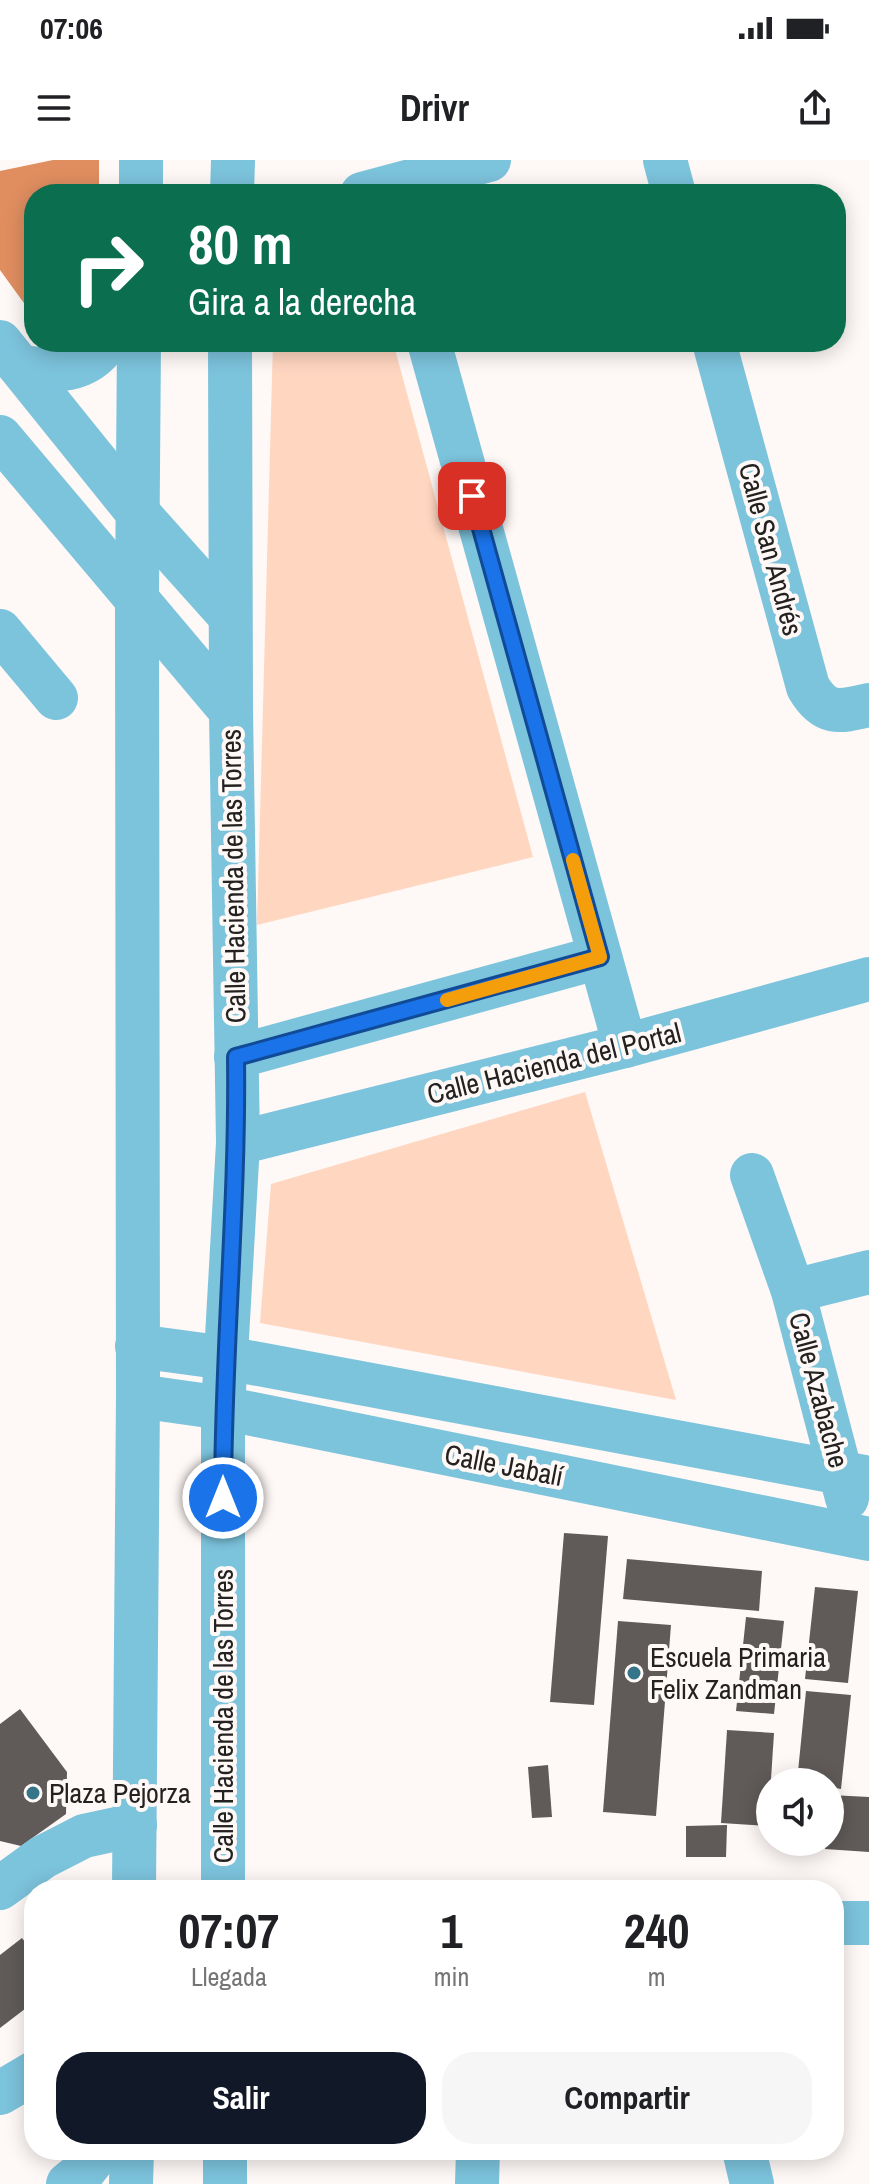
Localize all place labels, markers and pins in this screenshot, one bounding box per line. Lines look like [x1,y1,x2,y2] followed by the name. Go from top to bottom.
[438,462,506,530] pin
[650,1638,826,1708] place label: Escuela Primaria Felix Zandman
[625,1664,643,1682] marker: Escuela Primaria Felix Zandman
[49,1774,191,1812] place label: Plaza Pejorza
[24,1784,42,1802] marker: Plaza Pejorza

